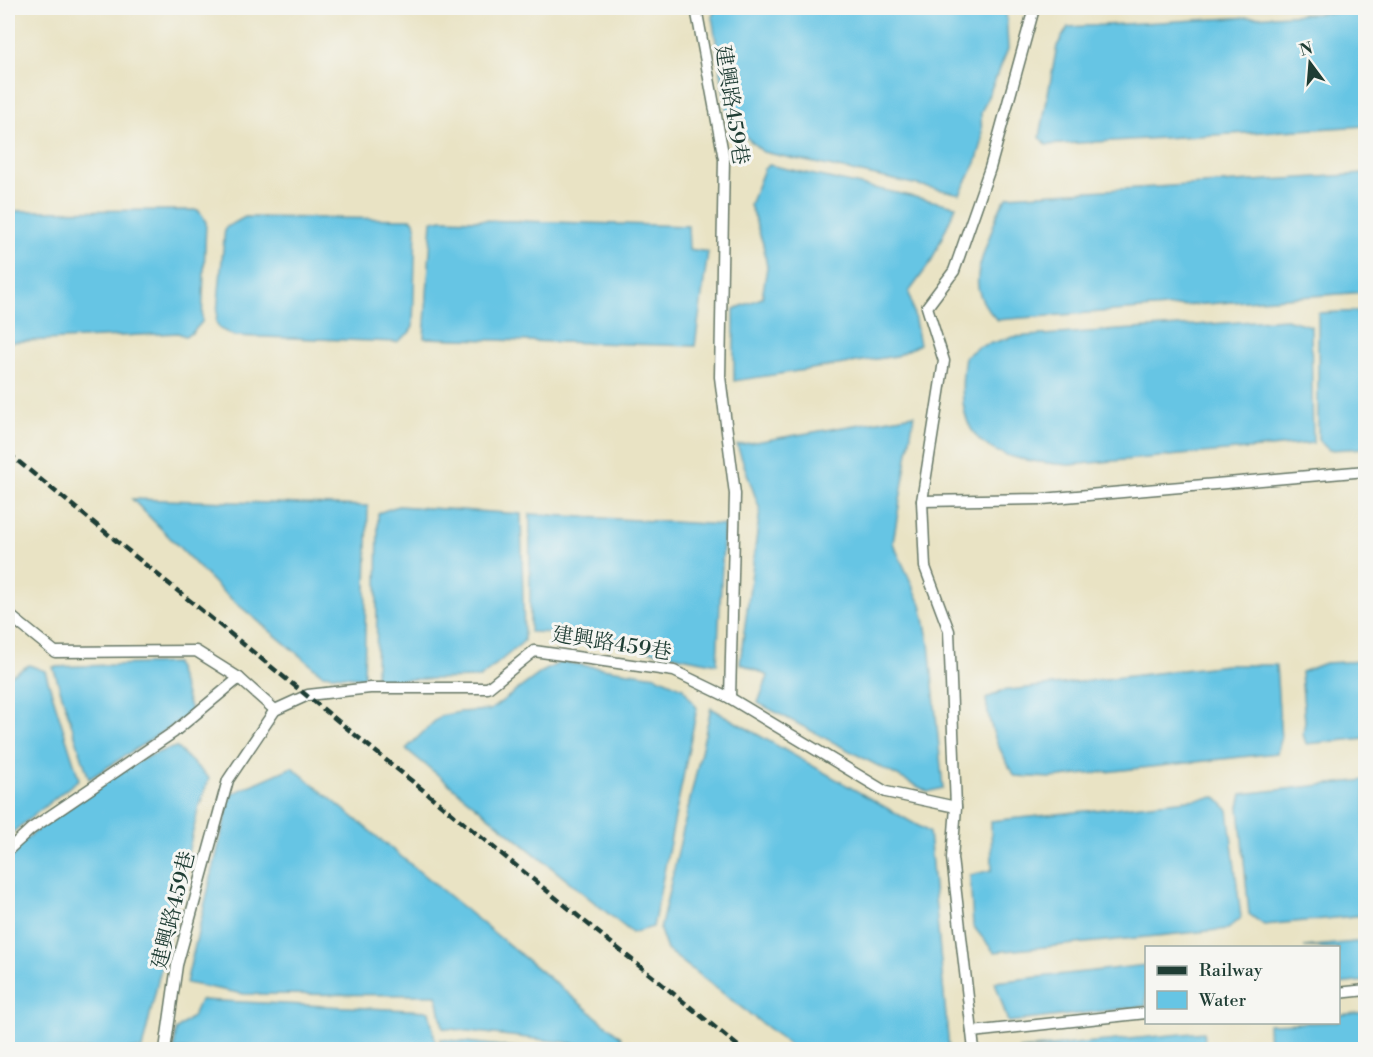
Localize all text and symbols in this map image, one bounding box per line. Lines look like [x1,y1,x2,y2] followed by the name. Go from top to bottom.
[1280,33,1340,93] north arrow
[1297,38,1315,61] text: N
[709,43,753,167] street label: 建興路459巷
[550,622,674,666] street label: 建興路459巷
[147,848,201,972] street label: 建興路459巷
[1145,946,1340,1024] legend
[1199,959,1263,982] text: Railway
[1198,989,1247,1012] text: Water

